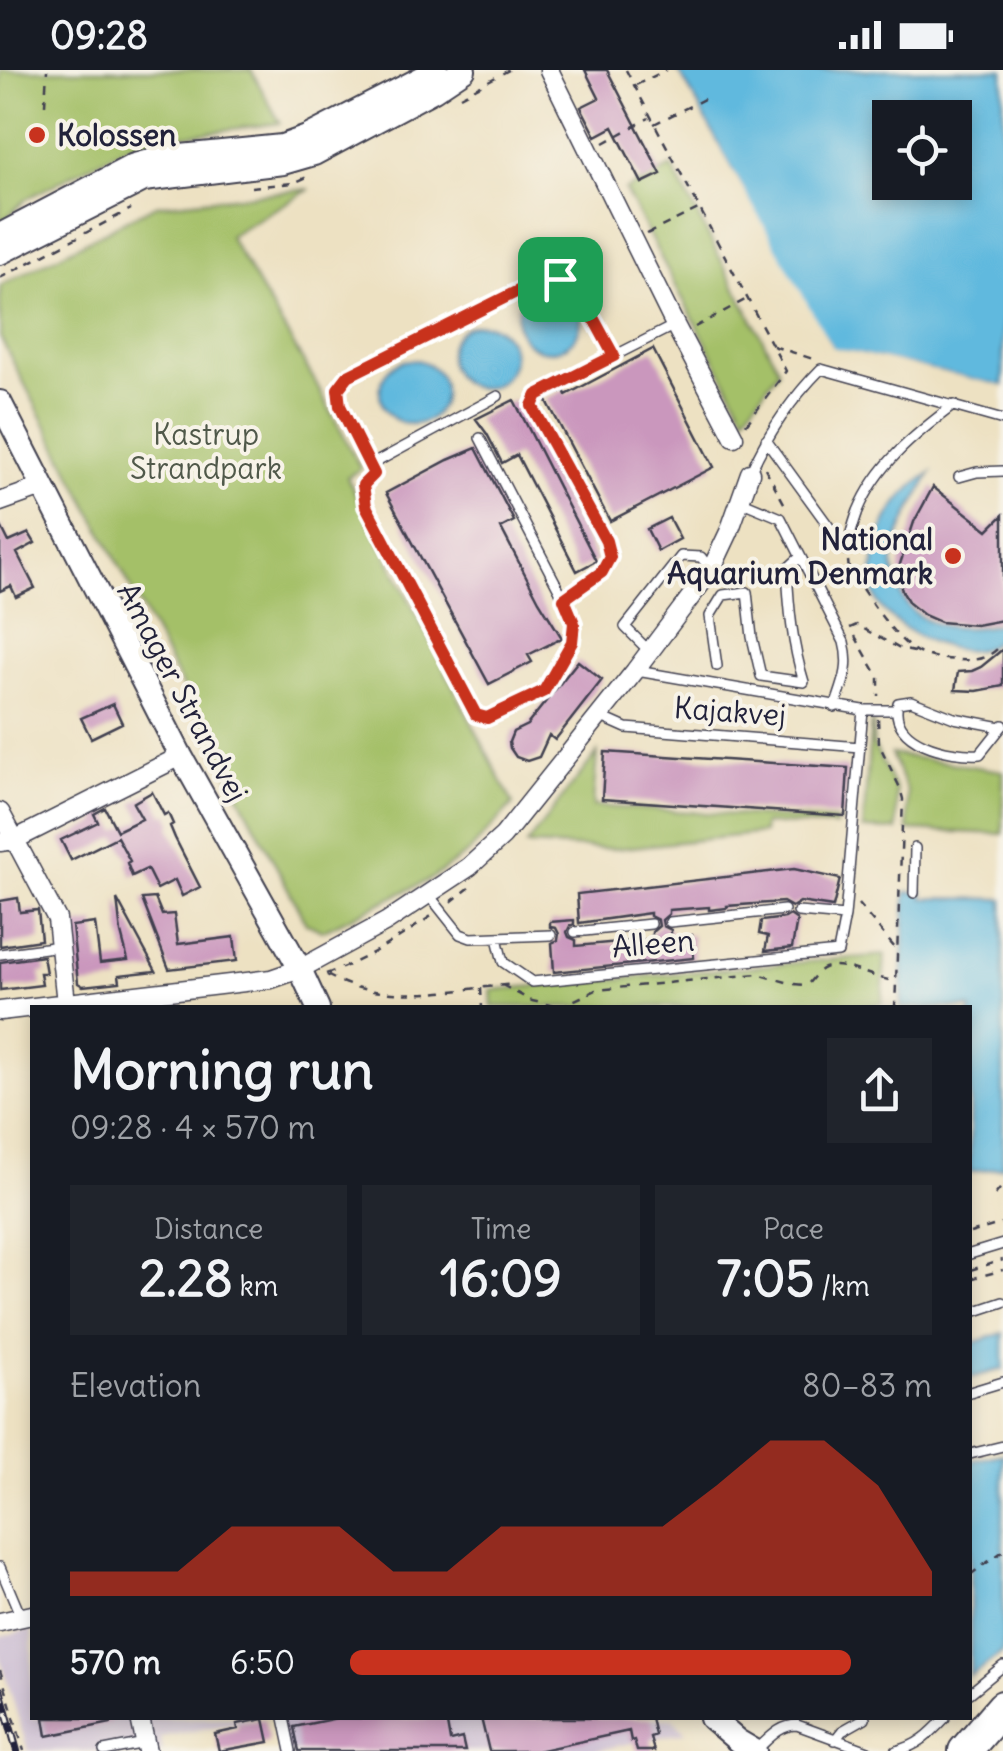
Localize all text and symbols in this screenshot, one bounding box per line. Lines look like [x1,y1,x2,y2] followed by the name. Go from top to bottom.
[50,12,148,59] text: 09:28
[872,100,972,200] map controls
[872,100,972,200] button: locate
[57,116,177,154] place label: Kolossen
[26,124,48,146] marker: Kolossen
[518,237,603,322] pin
[533,252,588,307] icon: arrive
[130,415,282,487] park label: Kastrup Strandpark
[667,520,933,592] place label: National Aquarium Denmark
[942,545,964,567] marker: National Aquarium Denmark
[109,576,257,808] street label: Amager Strandvej
[673,688,787,734] street label: Kajakvej
[610,920,696,966] street label: Alleen
[70,1035,374,1104] text: Morning run
[827,1038,932,1143] button: share
[70,1107,316,1148] text: 09:28 · 4 × 570 m
[154,1211,263,1247] text: Distance
[471,1211,531,1247] text: Time
[763,1211,824,1247] text: Pace
[139,1247,233,1310] text: 2.28
[440,1247,562,1310] text: 16:09
[717,1247,814,1310] text: 7:05
[233,1268,278,1304] text: km
[814,1268,870,1304] text: /km
[70,1365,201,1406] text: Elevation
[802,1365,932,1406] text: 80–83 m
[70,1642,161,1683] text: 570 m
[230,1642,295,1683] text: 6:50

